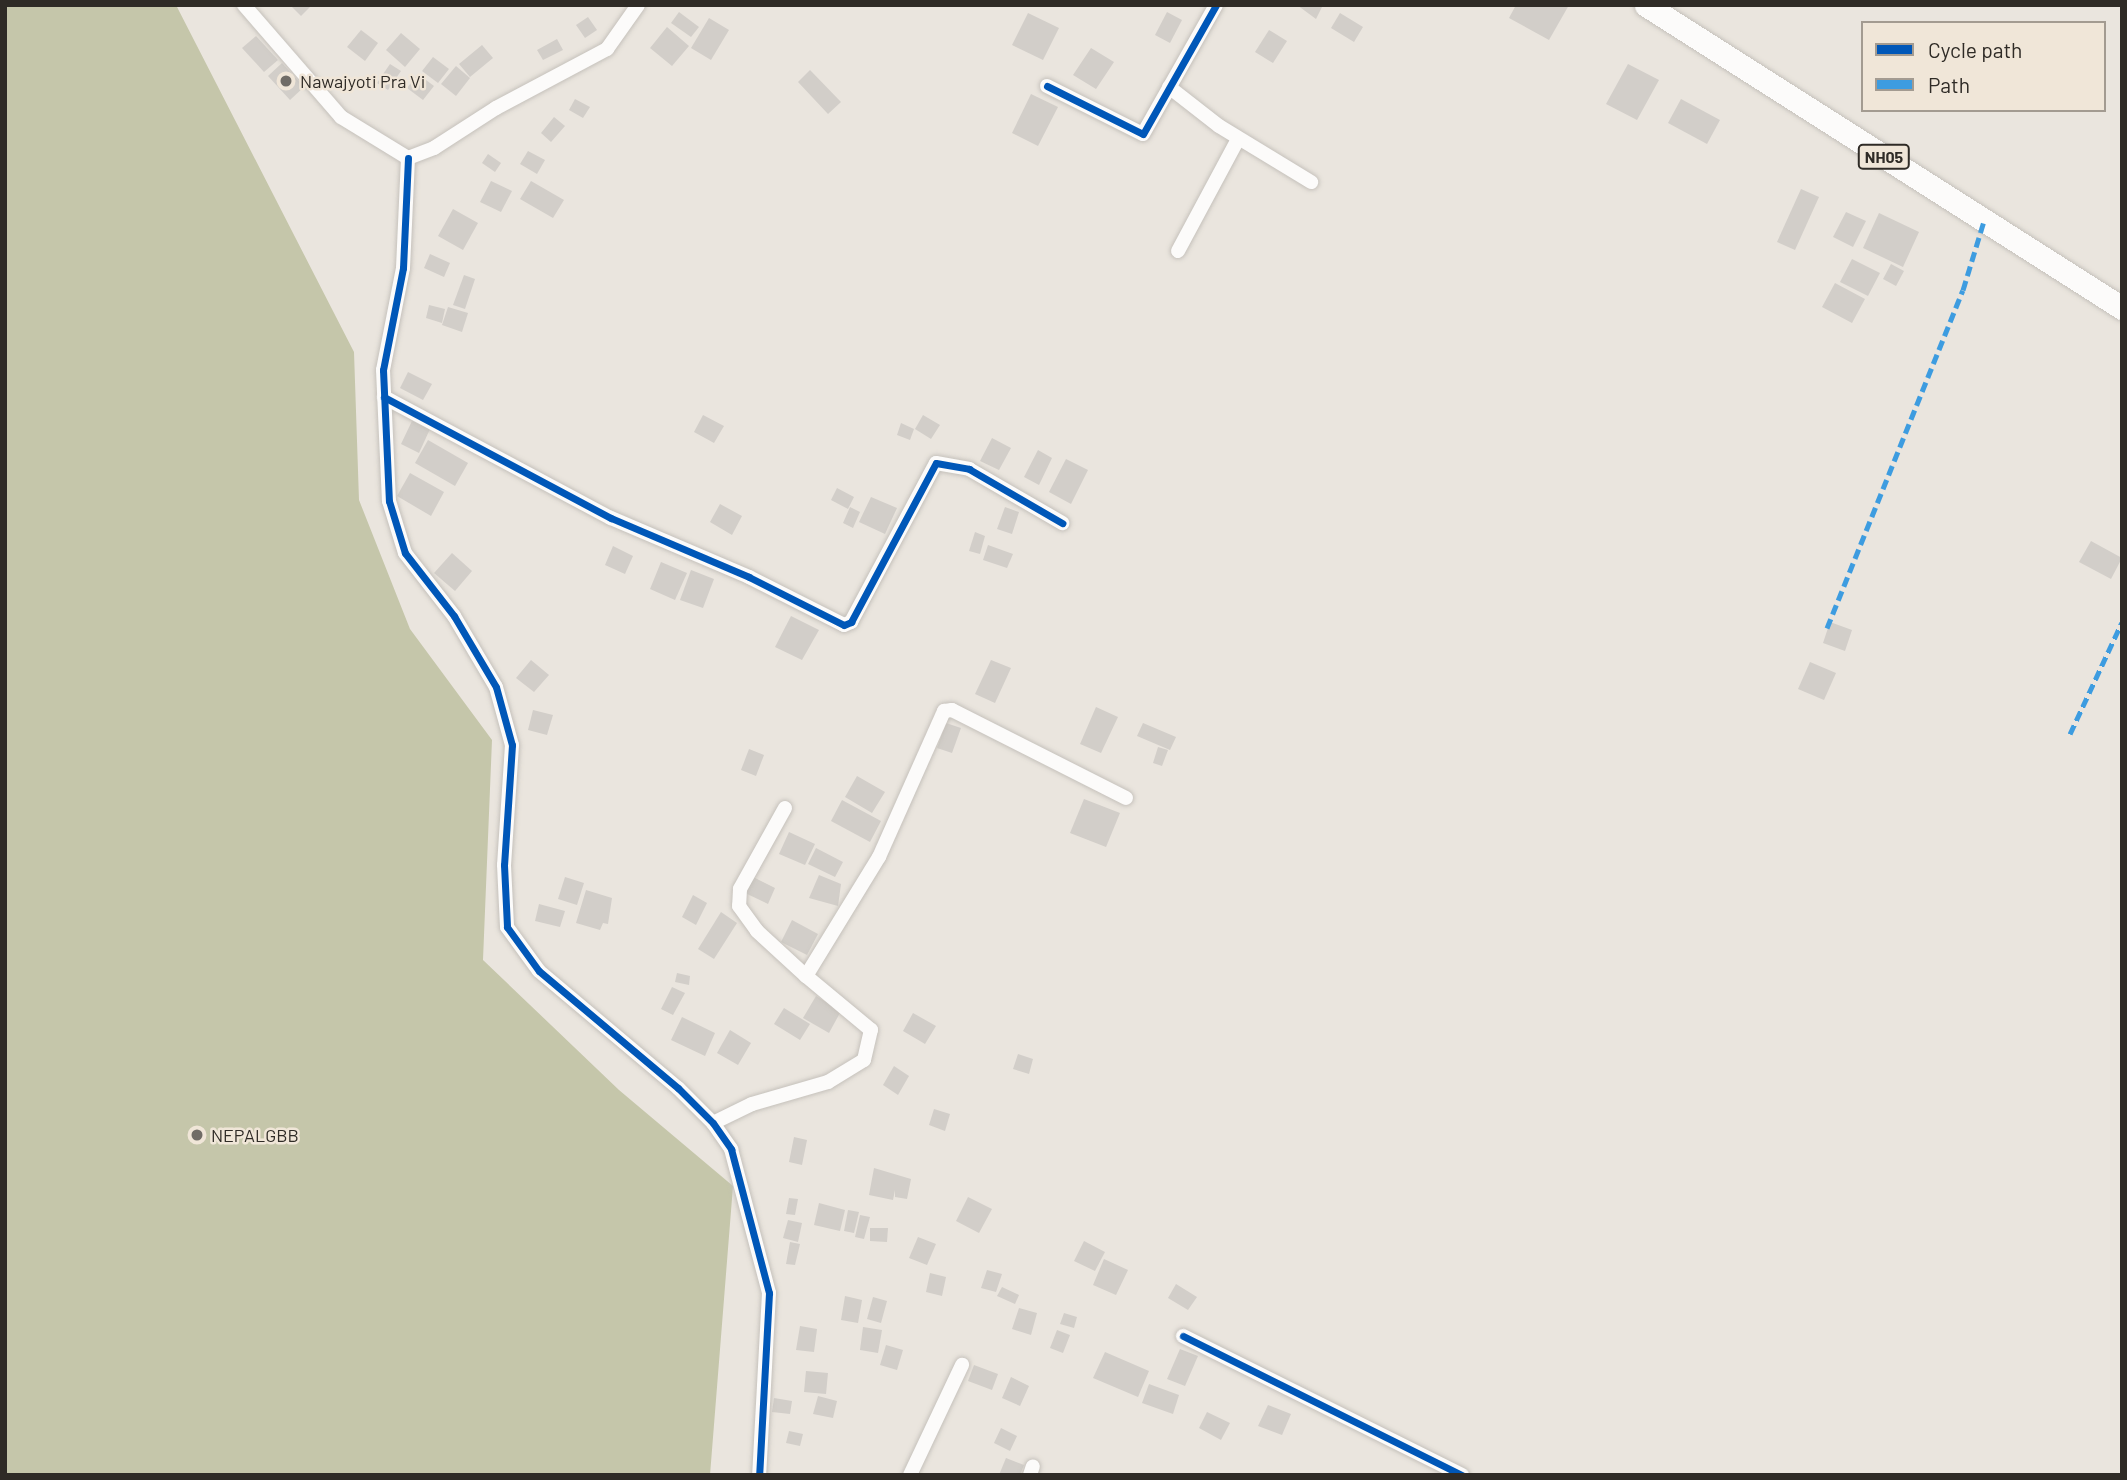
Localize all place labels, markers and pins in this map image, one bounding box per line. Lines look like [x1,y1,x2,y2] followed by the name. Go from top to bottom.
[300,70,425,92] place label: Nawajyoti Pra Vi
[278,73,294,89] marker: Nawajyoti Pra Vi
[211,1124,299,1146] place label: NEPALGBB
[189,1127,205,1143] marker: NEPALGBB

